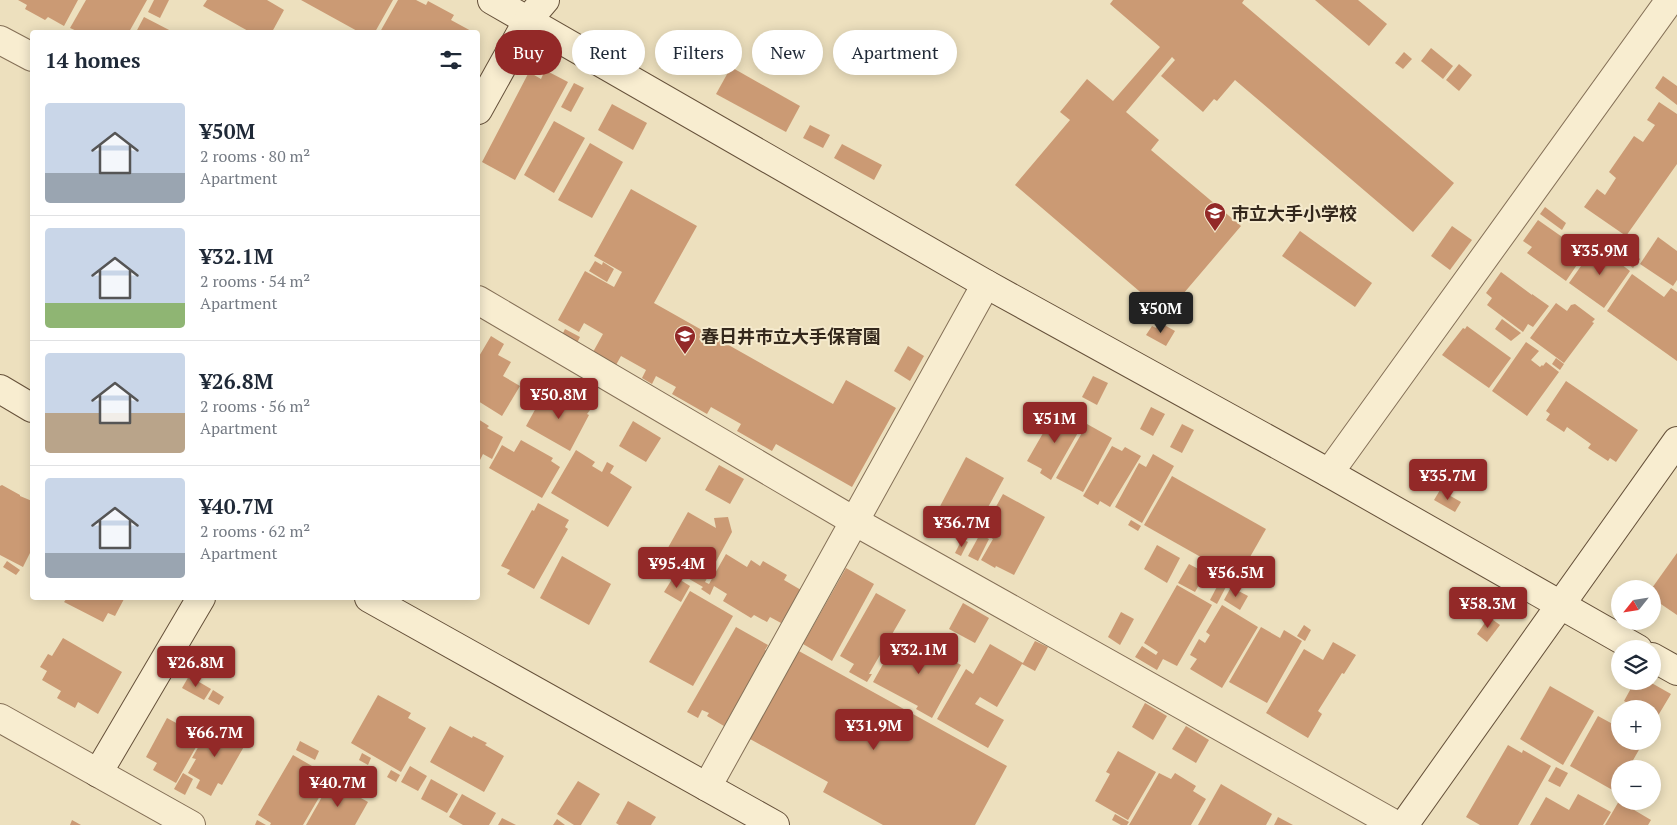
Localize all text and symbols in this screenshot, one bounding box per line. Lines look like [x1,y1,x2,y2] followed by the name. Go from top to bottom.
[495,30,562,75] chip: Buy
[572,30,645,75] chip: Rent
[655,30,742,75] chip: Filters
[752,30,823,75] chip: New
[833,30,957,75] chip: Apartment
[45,46,141,74] text: 14 homes
[437,46,465,74] icon: filters
[200,117,255,145] text: ¥50M
[85,123,145,183] icon: home
[200,145,310,167] text: 2 rooms · 80 m²
[200,167,277,189] text: Apartment
[1203,201,1227,232] school or university icon: 市立大手小学校
[1231,201,1357,225] place label: 市立大手小学校
[1559,234,1641,276] pin: ¥35.9M
[1572,239,1628,261] text: ¥35.9M
[200,242,273,270] text: ¥32.1M
[85,248,145,308] icon: home
[200,270,310,292] text: 2 rooms · 54 m²
[200,292,277,314] text: Apartment
[1131,292,1191,334] pin: ¥50M
[1140,297,1182,319] text: ¥50M
[673,324,697,355] school or university icon: 春日井市立大手保育園
[701,324,881,348] place label: 春日井市立大手保育園
[200,367,273,395] text: ¥26.8M
[85,373,145,433] icon: home
[518,378,600,420] pin: ¥50.8M
[531,383,587,405] text: ¥50.8M
[200,395,310,417] text: 2 rooms · 56 m²
[1025,402,1085,444] pin: ¥51M
[1034,407,1076,429] text: ¥51M
[200,417,277,439] text: Apartment
[1407,458,1489,501] pin: ¥35.7M
[1420,464,1476,486] text: ¥35.7M
[200,492,273,520] text: ¥40.7M
[85,498,145,558] icon: home
[921,506,1003,548] pin: ¥36.7M
[934,511,990,533] text: ¥36.7M
[200,520,310,542] text: 2 rooms · 62 m²
[200,542,277,564] text: Apartment
[636,546,718,589] pin: ¥95.4M
[649,552,705,574] text: ¥95.4M
[1195,556,1277,598] pin: ¥56.5M
[1208,561,1264,583] text: ¥56.5M
[1611,580,1661,630] north arrow
[1611,580,1661,810] map controls
[1447,586,1529,629] pin: ¥58.3M
[1460,592,1516,614] text: ¥58.3M
[878,632,960,675] pin: ¥32.1M
[891,638,947,660] text: ¥32.1M
[1611,640,1661,690] button: layers
[155,646,237,688] pin: ¥26.8M
[168,651,224,673] text: ¥26.8M
[1611,700,1661,750] button: +
[833,708,915,751] pin: ¥31.9M
[846,714,902,736] text: ¥31.9M
[174,716,256,758] pin: ¥66.7M
[187,721,243,743] text: ¥66.7M
[1611,760,1661,810] button: −
[297,766,379,808] pin: ¥40.7M
[310,771,366,793] text: ¥40.7M

